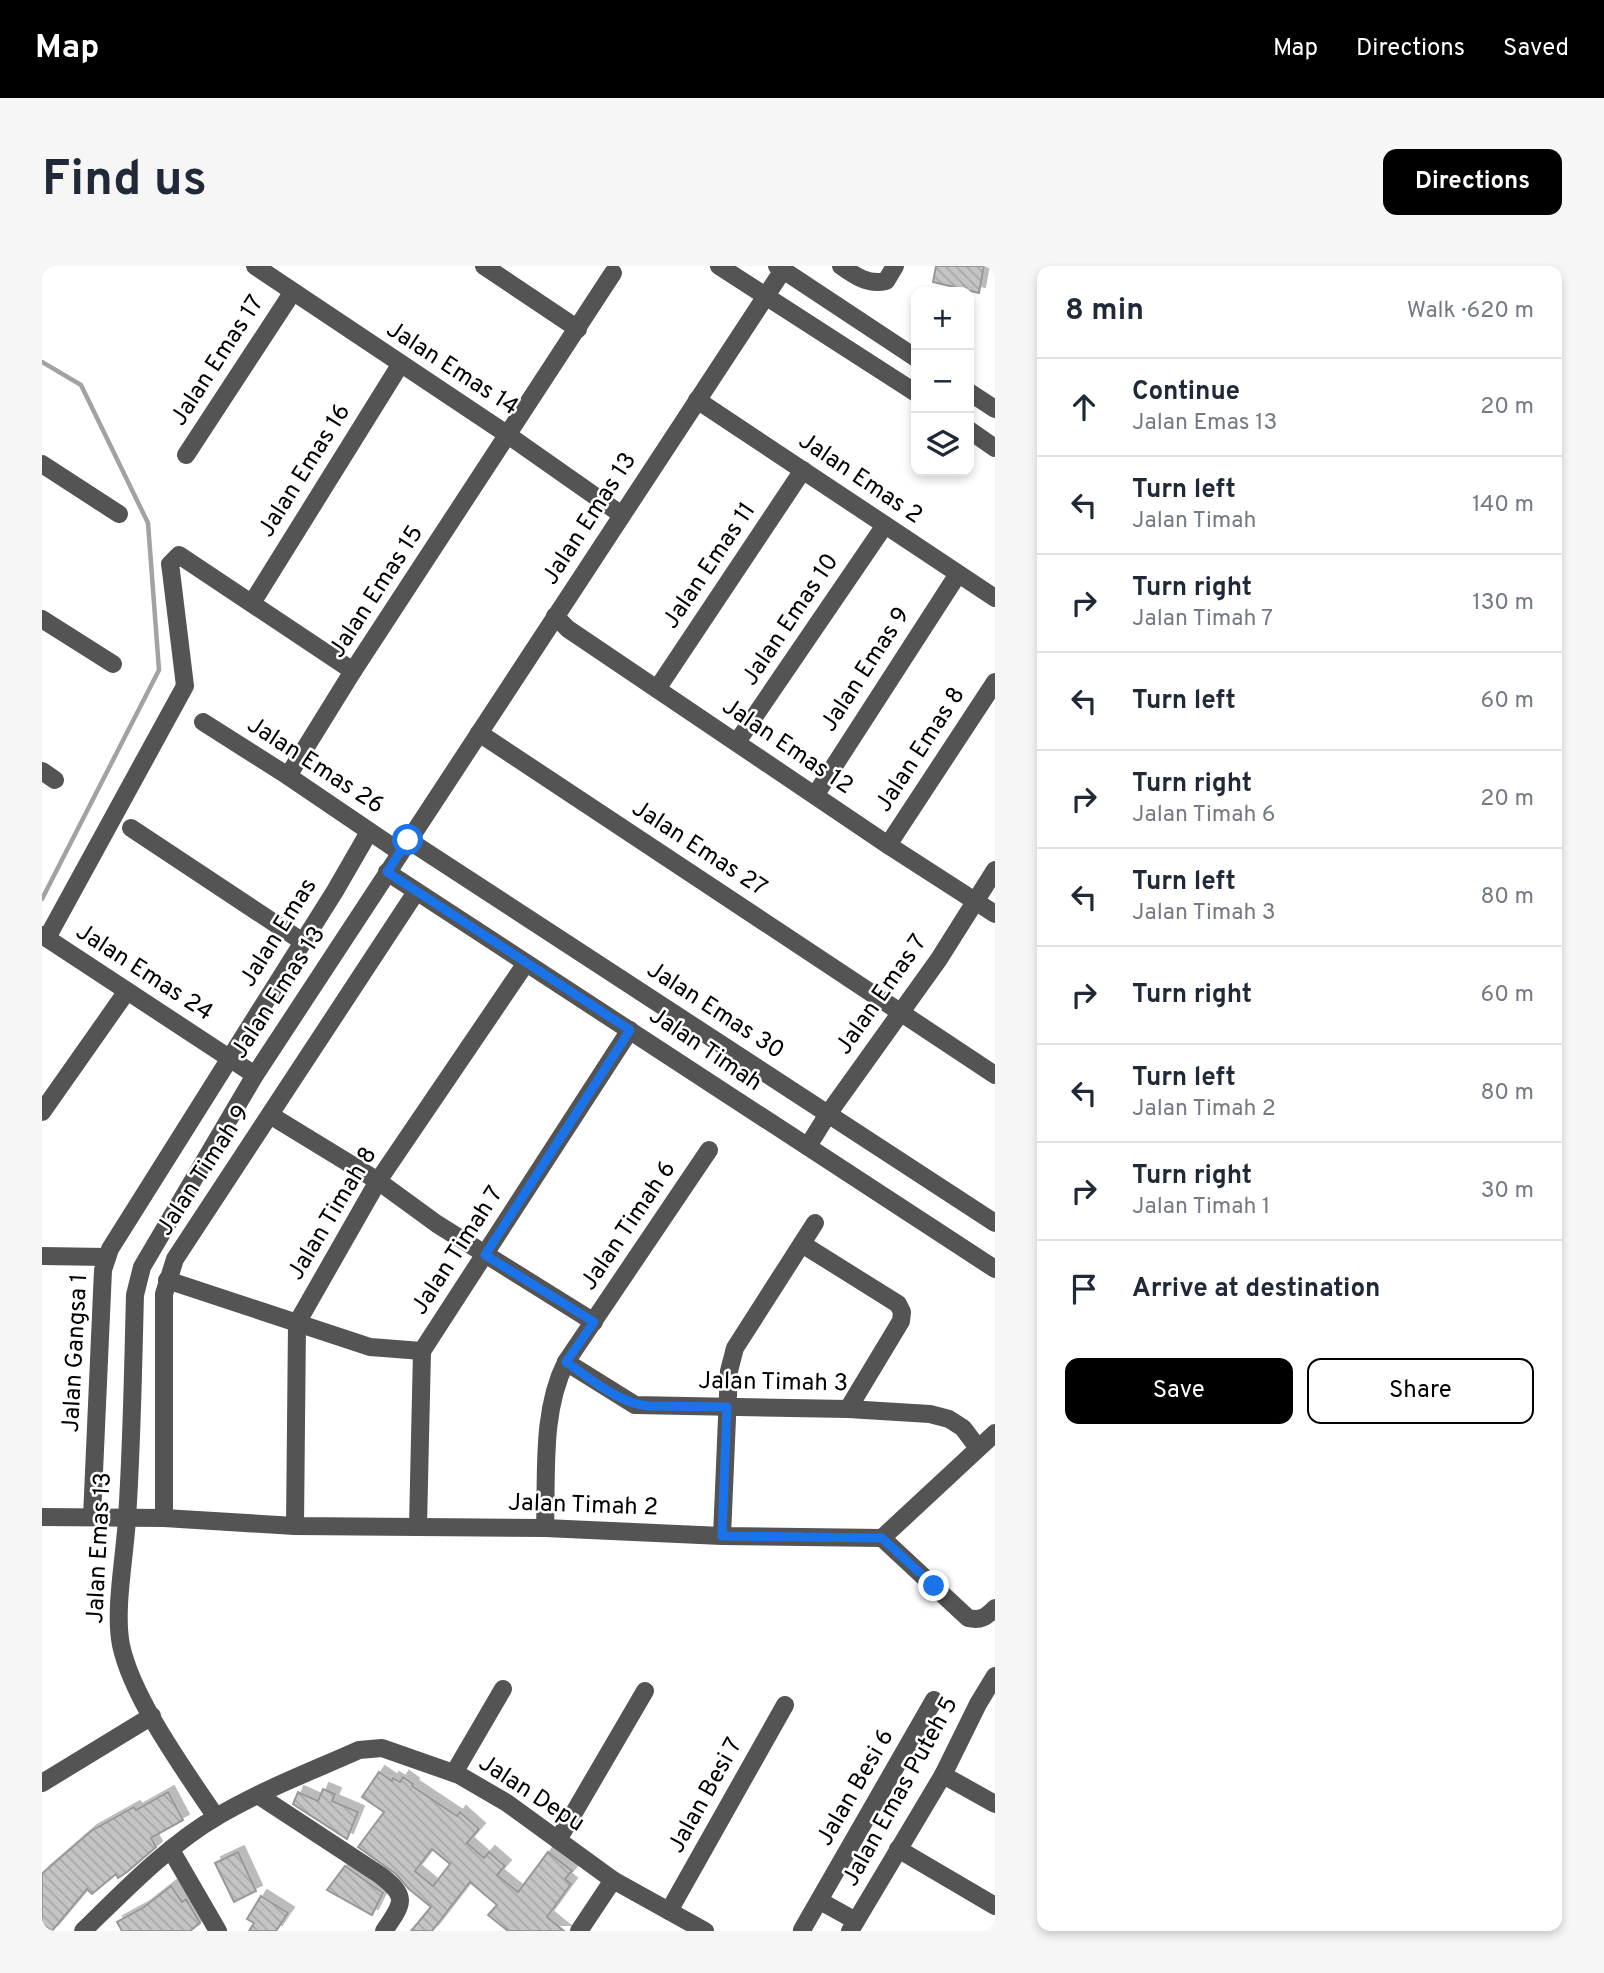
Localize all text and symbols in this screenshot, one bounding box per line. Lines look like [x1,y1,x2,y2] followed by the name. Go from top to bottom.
[35,28,99,70] text: Map
[1273,34,1318,64] text: Map
[1356,34,1465,64] text: Directions
[1503,34,1569,64] text: Saved
[1383,149,1562,215] button: Directions
[42,151,207,213] text: Find us
[911,287,974,476] map controls
[911,287,974,350] button: +
[165,290,271,432] street label: Jalan Emas 17
[1065,293,1144,330] text: 8 min
[1407,297,1534,326] text: Walk · 620 m
[380,315,524,423] street label: Jalan Emas 14
[911,350,974,413] button: −
[1132,376,1240,409] text: Continue
[1065,388,1103,426] icon: ahead
[1480,393,1534,422] text: 20 m
[252,399,358,543] street label: Jalan Emas 16
[1132,409,1277,438] text: Jalan Emas 13
[911,413,974,476] button: layers
[792,427,928,531] street label: Jalan Emas 2
[536,447,644,591] street label: Jalan Emas 13
[1132,474,1236,507] text: Turn left
[1065,486,1103,524] icon: left
[1472,491,1534,520] text: 140 m
[657,497,763,635] street label: Jalan Emas 11
[1132,507,1256,536] text: Jalan Timah
[323,520,431,664] street label: Jalan Emas 15
[736,548,846,692] street label: Jalan Emas 10
[1132,572,1252,605] text: Turn right
[1065,584,1103,622] icon: right
[1472,589,1534,618] text: 130 m
[815,602,917,738] street label: Jalan Emas 9
[1132,605,1273,634] text: Jalan Timah 7
[869,682,973,818] street label: Jalan Emas 8
[1065,682,1103,720] icon: left
[1132,685,1236,718] text: Turn left
[1481,687,1534,716] text: 60 m
[716,692,858,802] street label: Jalan Emas 12
[241,711,389,821] street label: Jalan Emas 26
[1132,768,1252,801] text: Turn right
[1065,780,1103,818] icon: right
[1480,785,1534,814] text: 20 m
[626,794,772,904] street label: Jalan Emas 27
[1132,801,1276,830] text: Jalan Timah 6
[392,824,423,855] route start
[1132,866,1236,899] text: Turn left
[234,873,324,993] street label: Jalan Emas
[1065,878,1103,916] icon: left
[1481,883,1534,912] text: 80 m
[1132,899,1276,928] text: Jalan Timah 3
[70,917,218,1029] street label: Jalan Emas 24
[225,921,333,1065] street label: Jalan Emas 13
[830,929,934,1061] street label: Jalan Emas 7
[641,955,789,1067] street label: Jalan Emas 30
[1065,976,1103,1014] icon: right
[1132,979,1252,1012] text: Turn right
[1481,981,1534,1010] text: 60 m
[643,1001,767,1099] street label: Jalan Timah
[1132,1062,1236,1095] text: Turn left
[1065,1074,1103,1112] icon: left
[1481,1079,1534,1108] text: 80 m
[1132,1095,1276,1124] text: Jalan Timah 2
[151,1100,257,1242] street label: Jalan Timah 9
[281,1142,385,1286] street label: Jalan Timah 8
[575,1156,683,1296] street label: Jalan Timah 6
[1132,1160,1252,1193] text: Turn right
[1065,1172,1103,1210] icon: right
[1481,1177,1534,1206] text: 30 m
[405,1181,511,1321] street label: Jalan Timah 7
[1132,1193,1270,1222] text: Jalan Timah 1
[1065,1270,1103,1308] icon: arrive
[57,1273,95,1433] street label: Jalan Gangsa 1
[1132,1273,1380,1306] text: Arrive at destination
[1065,1358,1293,1424] button: Save
[1307,1358,1534,1424] button: Share
[698,1367,848,1399] street label: Jalan Timah 3
[81,1471,119,1625] street label: Jalan Emas 13
[507,1488,659,1524] street label: Jalan Timah 2
[918,1570,949,1601] route end
[836,1692,966,1892] street label: Jalan Emas Puteh 5
[810,1724,902,1852] street label: Jalan Besi 6
[662,1733,750,1859] street label: Jalan Besi 7
[472,1749,590,1839] street label: Jalan Depu

